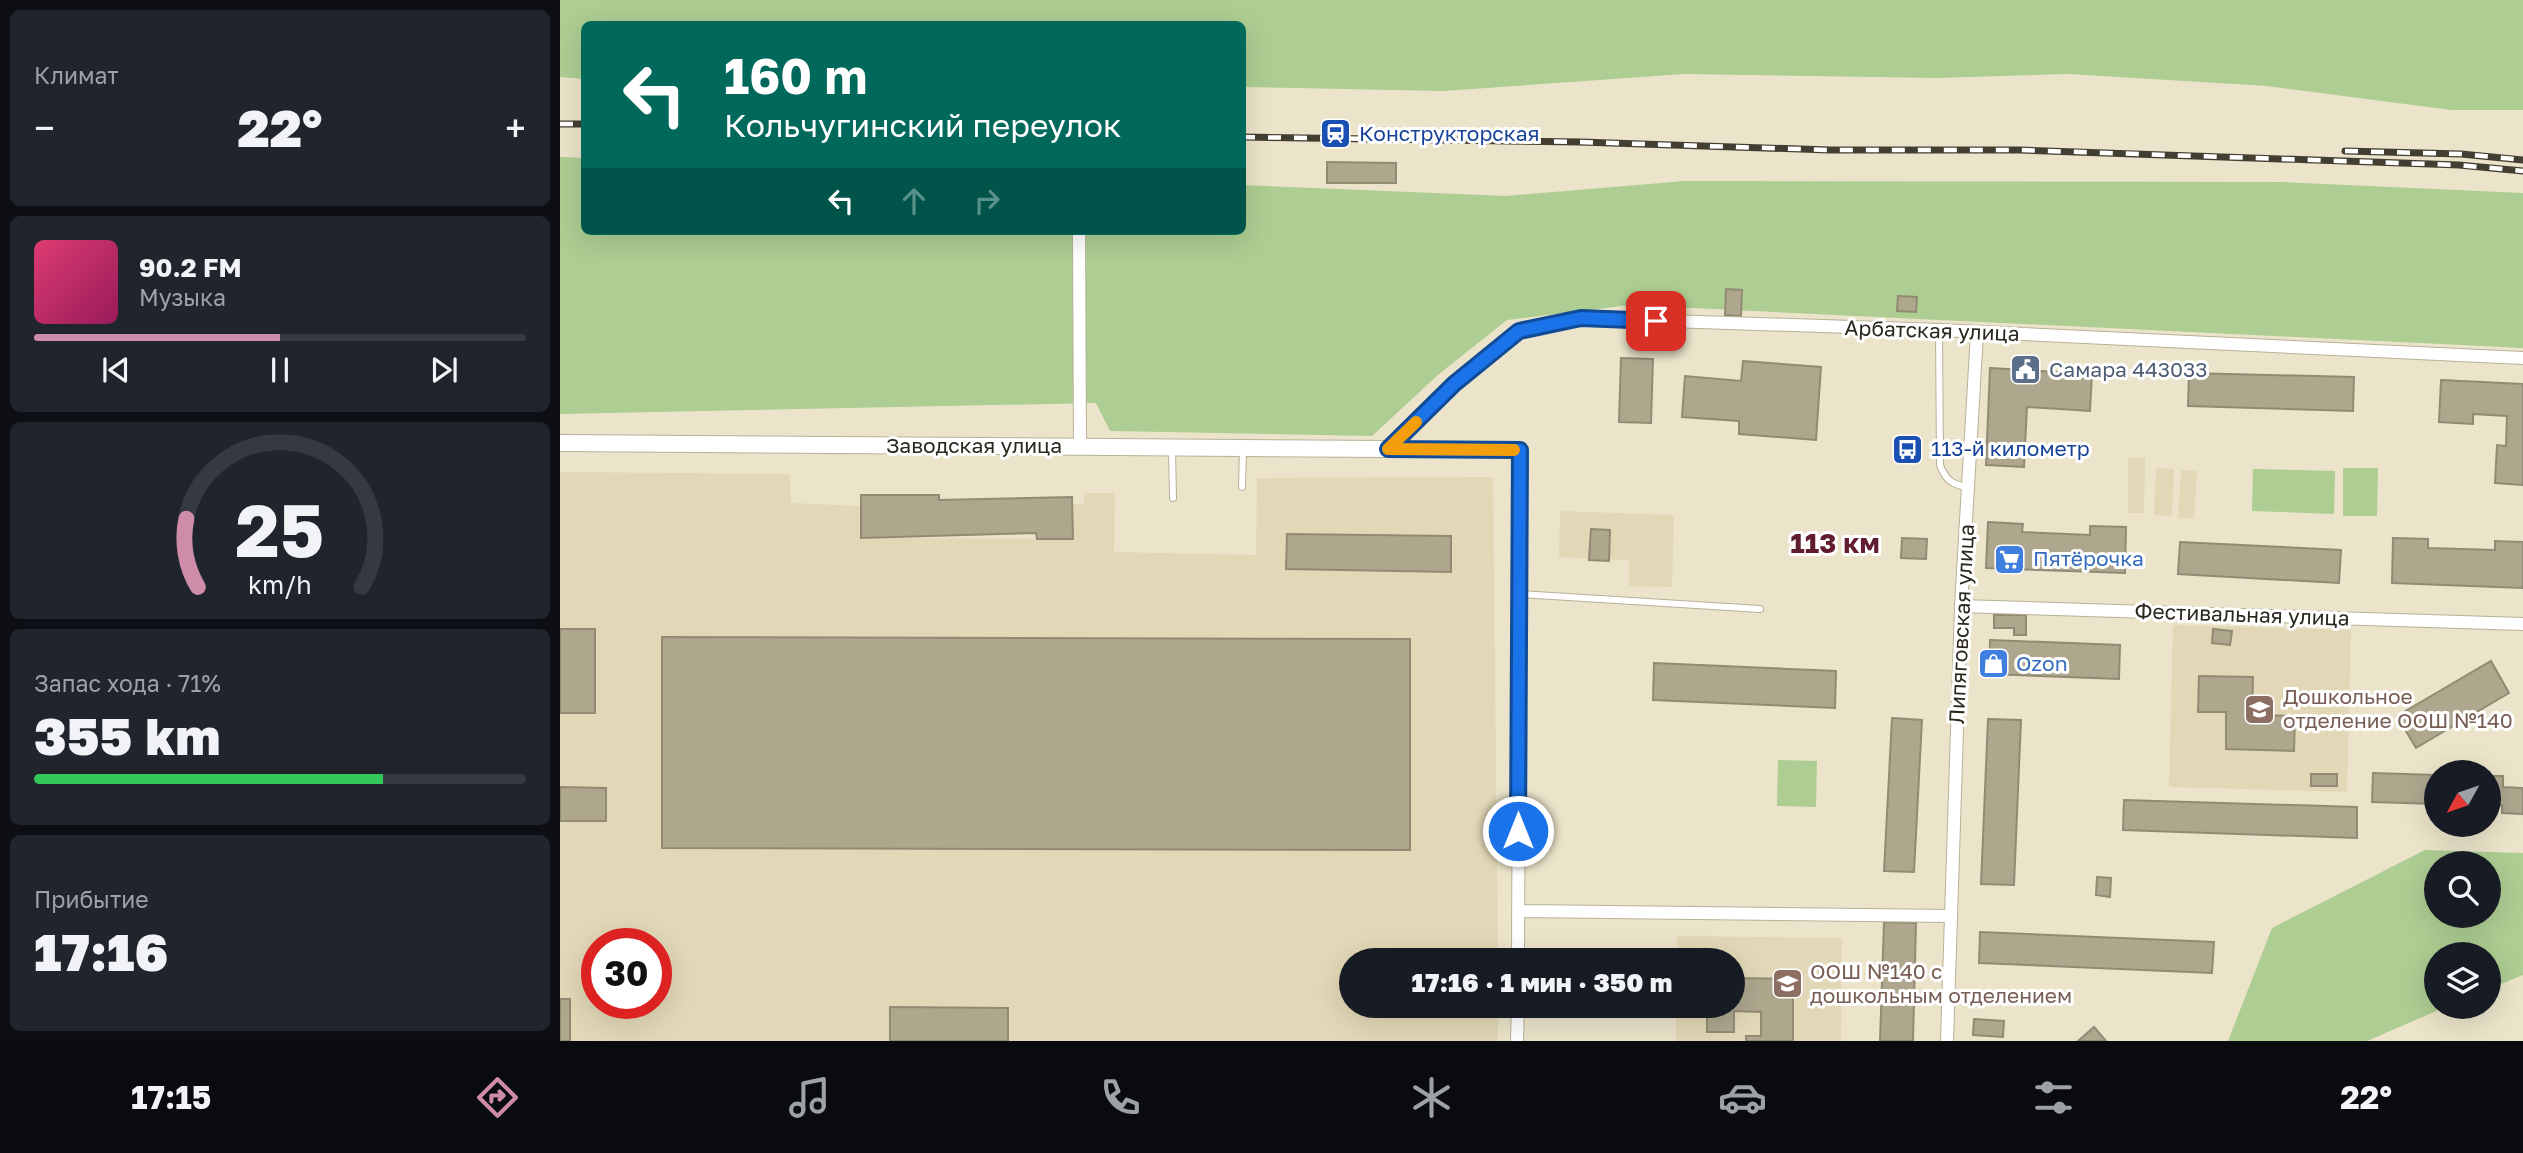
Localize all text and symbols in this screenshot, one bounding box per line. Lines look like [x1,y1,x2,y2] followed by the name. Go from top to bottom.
[724,46,867,105] text: 160 m
[609,49,700,140] icon: left
[34,61,119,89] text: Климат
[238,96,322,158] text: 22°
[34,105,55,150] text: −
[505,105,526,150] text: +
[724,106,1121,144] text: Кольчугинский переулок
[1319,117,1353,151] station icon: Конструкторская
[1359,120,1540,146] place label: Конструкторская
[822,182,860,220] icon: left
[895,182,933,220] icon: ahead
[968,182,1006,220] icon: right
[139,252,242,283] text: 90.2 FM
[139,283,226,311] text: Музыка
[1626,291,1686,351] pin
[1637,302,1675,340] icon: arrive
[1844,314,2020,346] street label: Арбатская улица
[97,351,135,389] icon: previous
[261,351,299,389] icon: pause
[425,351,463,389] icon: next
[2009,353,2043,387] public building icon: Самара 443033
[2049,356,2208,382] place label: Самара 443033
[886,432,1062,458] street label: Заводская улица
[1891,432,1925,466] bus stop icon: 113-й километр
[1931,435,2090,461] place label: 113-й километр
[236,486,324,573] text: 25
[1943,523,1979,725] street label: Липяговская улица
[1790,526,1880,559] district label: 113 км
[1993,542,2027,576] supermarket icon: Пятёрочка
[2033,545,2144,571] place label: Пятёрочка
[248,568,312,599] text: km/h
[2134,597,2350,631] street label: Фестивальная улица
[1976,647,2010,681] shop icon: Ozon
[2016,650,2068,676] place label: Ozon
[34,669,221,697] text: Запас хода · 71%
[2283,683,2513,733] place label: Дошкольное отделение ООШ №140
[2243,692,2277,726] school or university icon: Дошкольное отделение ООШ №140
[34,704,221,766] text: 355 km
[2424,760,2501,836] north arrow
[2424,760,2501,1019] map controls
[1481,794,1555,868] position arrow
[2424,851,2501,928] button: search
[34,885,149,913] text: Прибытие
[34,920,168,982] text: 17:16
[581,928,672,1019] speed limit sign: 30
[2424,942,2501,1019] button: layers
[1810,958,2072,1008] place label: ООШ №140 с дошкольным отделением
[1412,967,1672,998] text: 17:16 · 1 мин · 350 m
[1770,967,1804,1001] school or university icon: ООШ №140 с дошкольным отделением
[473,1073,522,1122] icon: directions
[785,1073,834,1122] icon: music
[1096,1073,1145,1122] icon: phone
[1407,1073,1456,1122] icon: climate
[1718,1073,1767,1122] icon: car
[2029,1073,2078,1122] icon: filters
[131,1078,211,1116] text: 17:15
[2340,1078,2392,1116] text: 22°

